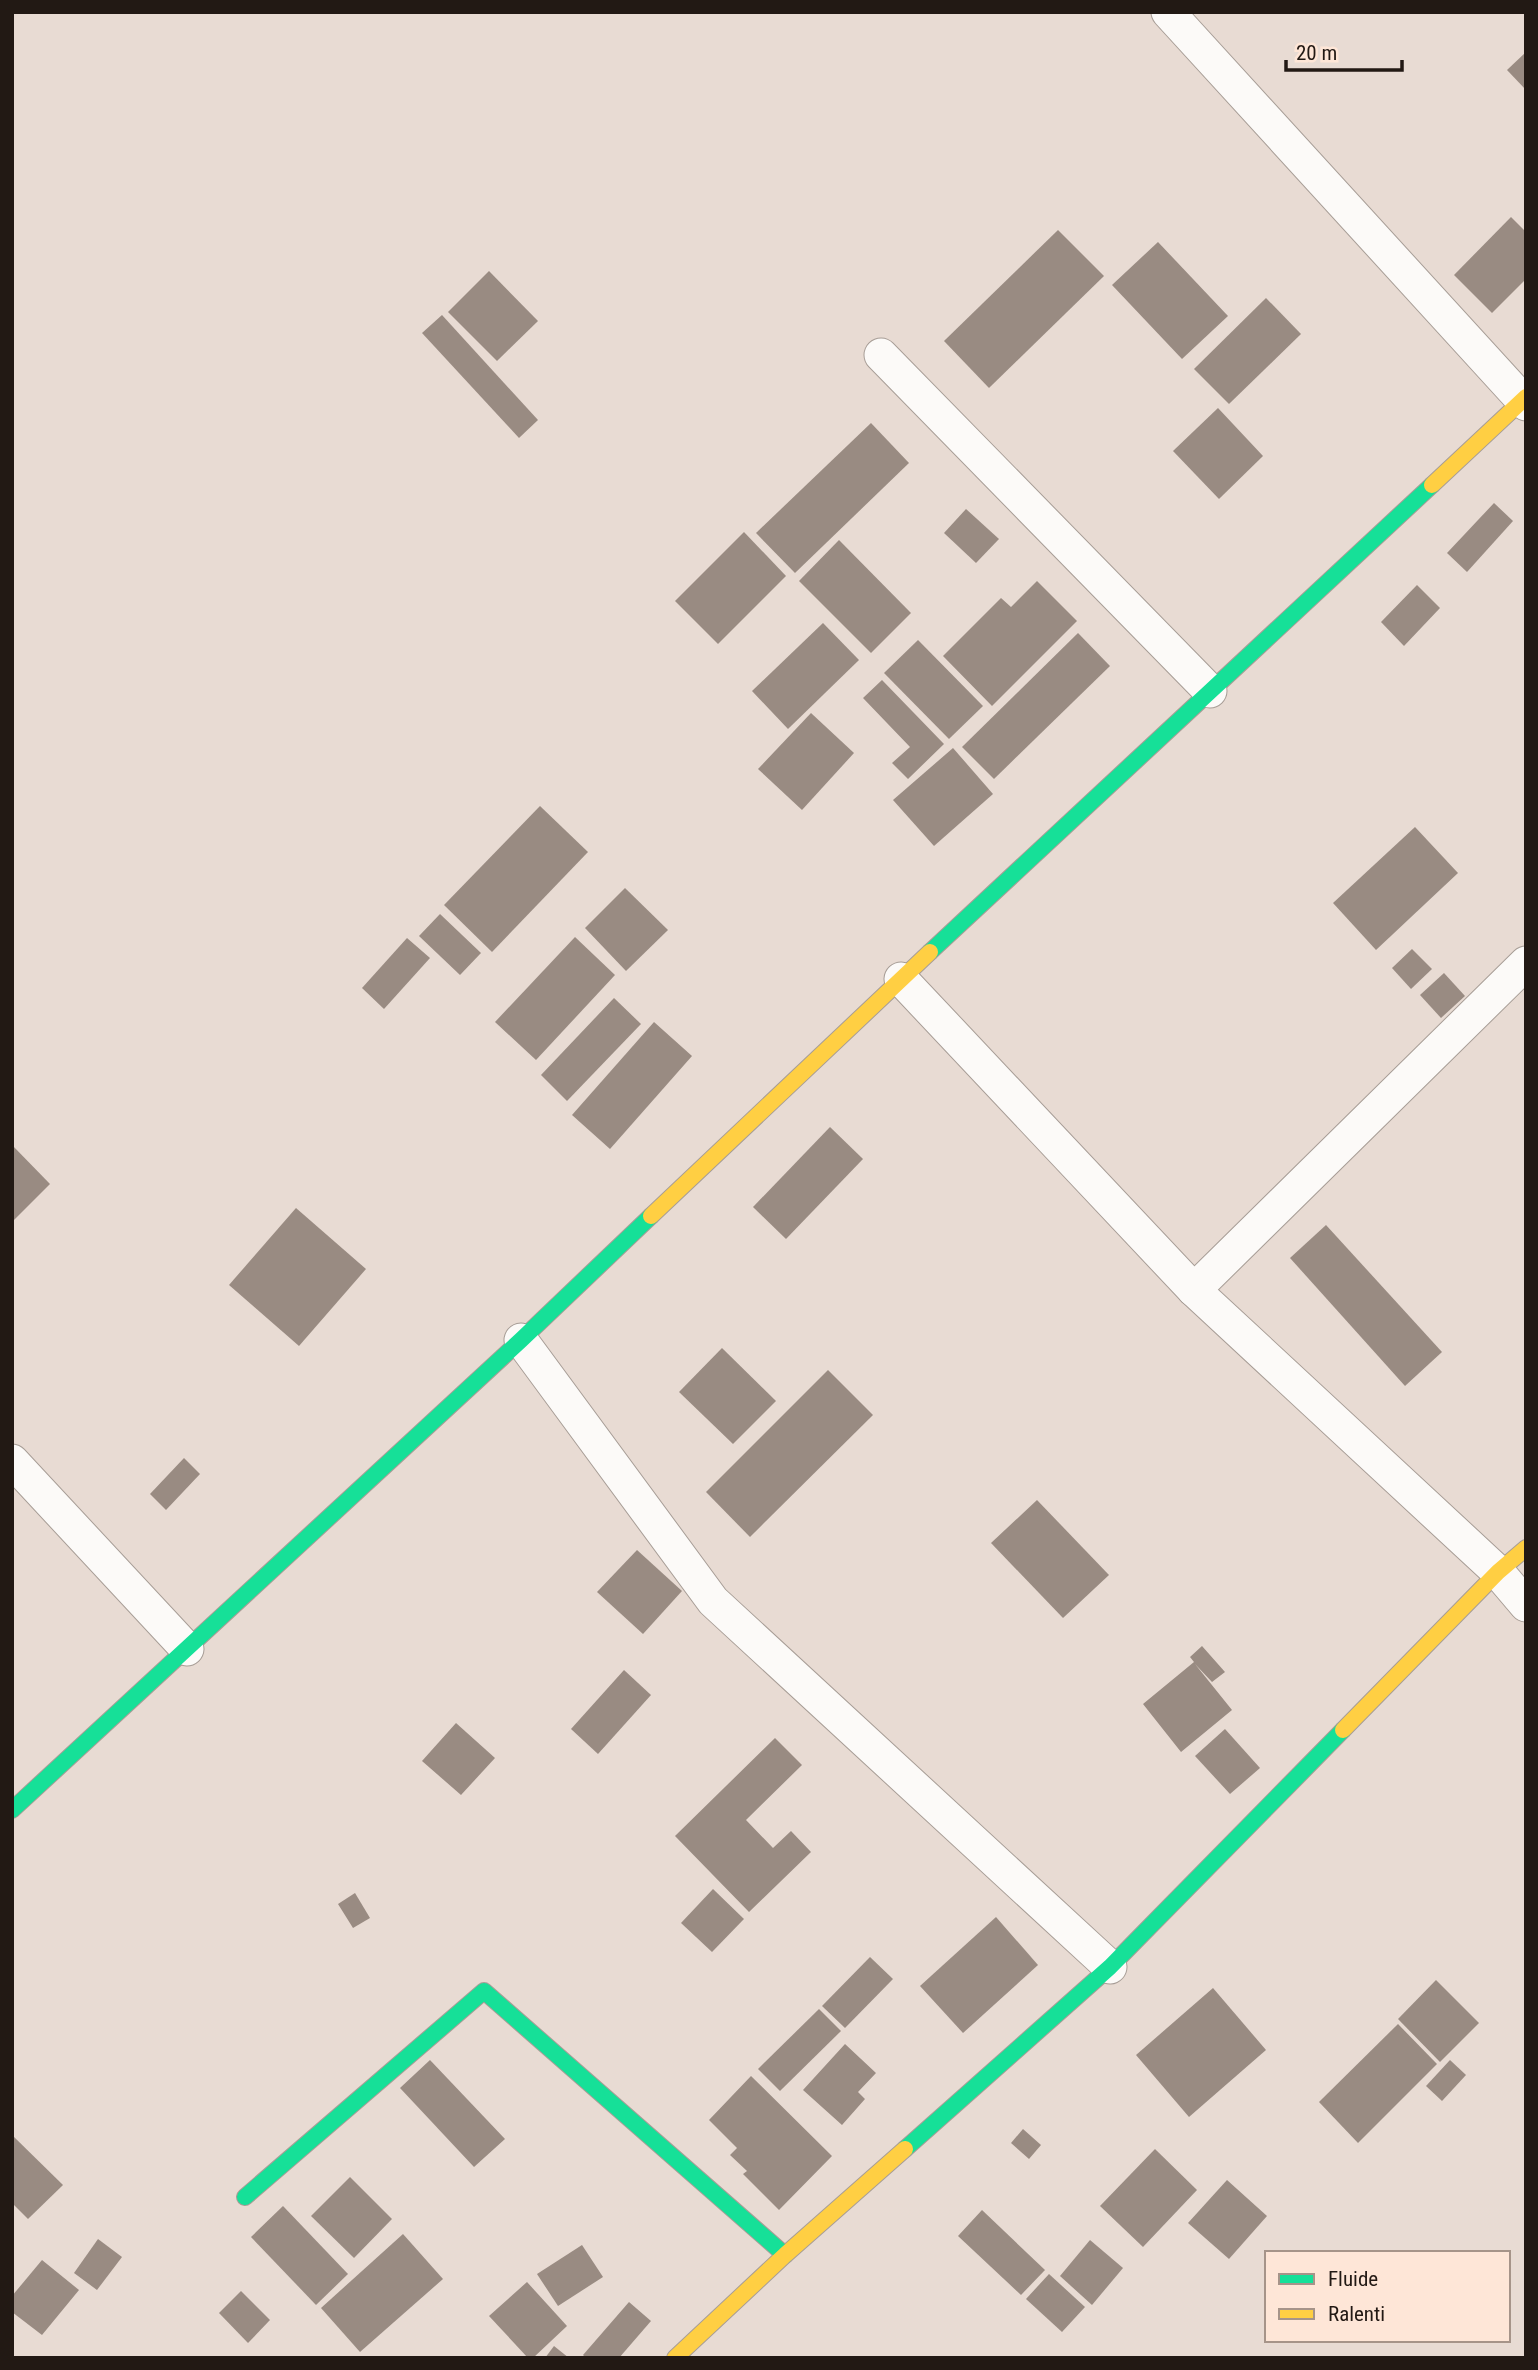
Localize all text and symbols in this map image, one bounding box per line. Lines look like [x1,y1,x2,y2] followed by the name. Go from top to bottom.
[1286,28,1402,72] scale bar
[1296,41,1337,65] text: 20 m
[1265,2251,1510,2342] legend
[1328,2267,1378,2291] text: Fluide
[1328,2302,1385,2326] text: Ralenti

